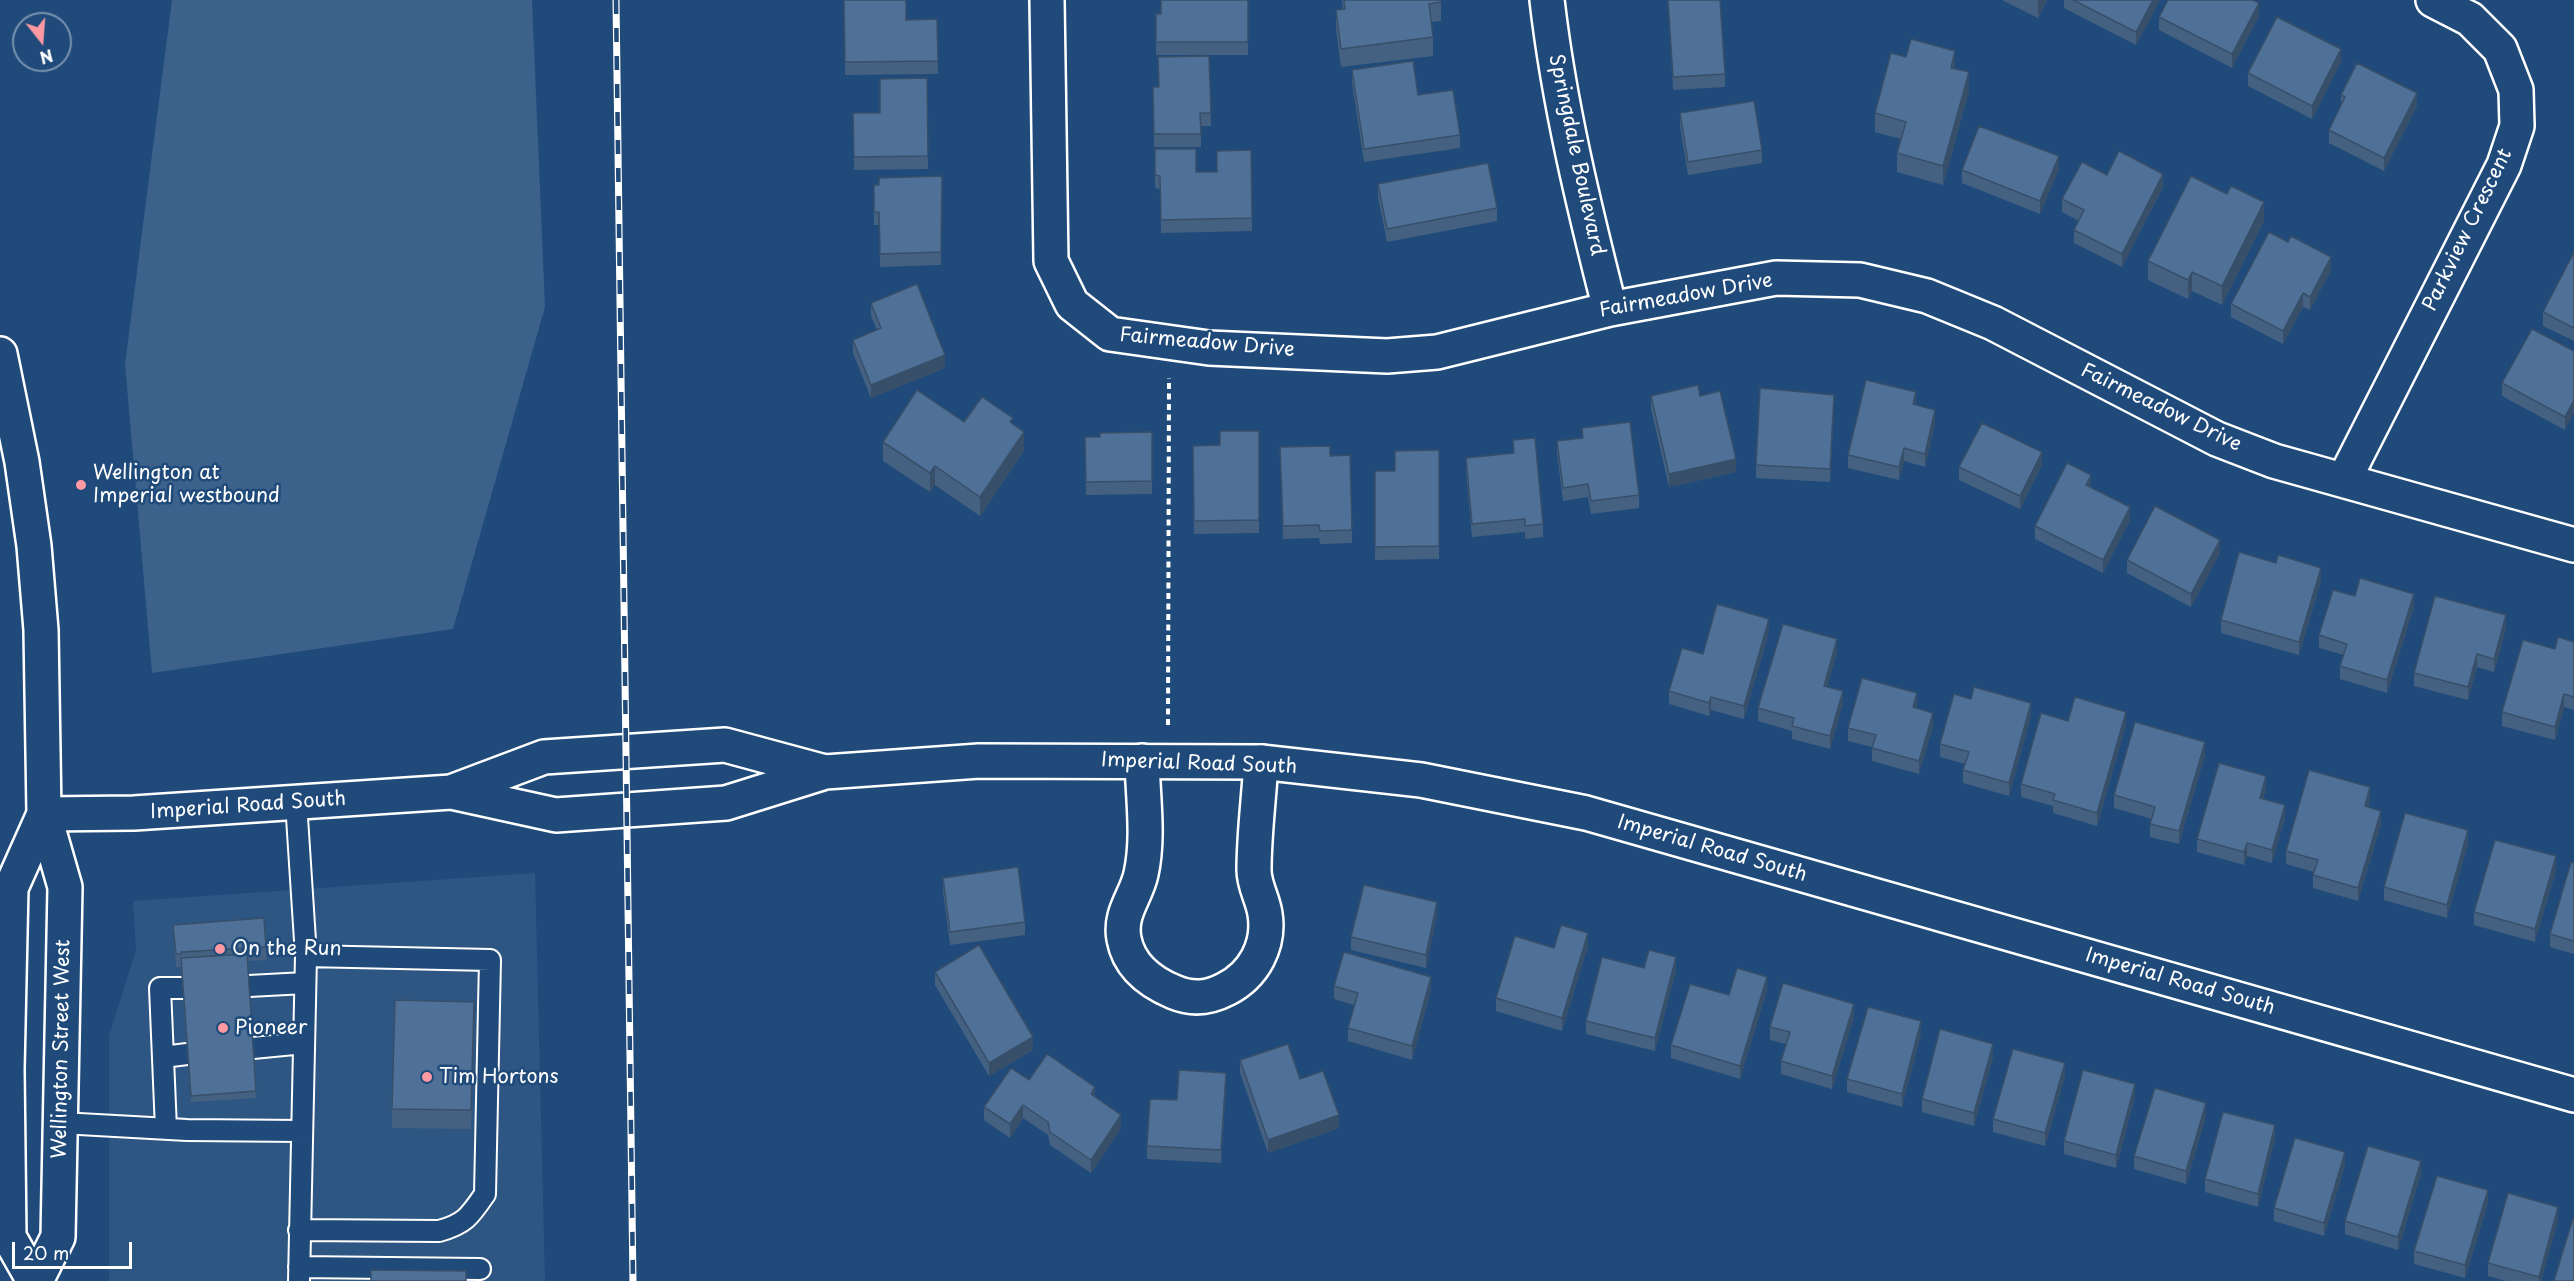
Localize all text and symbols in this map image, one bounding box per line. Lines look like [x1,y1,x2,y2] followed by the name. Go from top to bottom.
[12,12,72,72] north arrow
[37,44,56,71] text: N
[1543,52,1609,258] street label: Springdale Boulevard
[2418,145,2518,315] street label: Parkview Crescent
[1597,269,1775,323] street label: Fairmeadow Drive
[1118,323,1296,363] street label: Fairmeadow Drive
[2077,359,2245,457] street label: Fairmeadow Drive
[93,461,280,508] place label: Wellington at Imperial westbound
[74,478,88,492] marker: Wellington at Imperial westbound
[1101,749,1297,779] street label: Imperial Road South
[149,787,347,825] street label: Imperial Road South
[1614,810,1810,888] street label: Imperial Road South
[232,937,341,961] place label: On the Run
[48,939,76,1159] street label: Wellington Street West
[213,942,227,956] marker: On the Run
[2082,943,2278,1021] street label: Imperial Road South
[235,1016,307,1040] place label: Pioneer
[216,1021,230,1035] marker: Pioneer
[439,1065,559,1089] place label: Tim Hortons
[420,1070,434,1084] marker: Tim Hortons
[15,1230,135,1268] scale bar
[23,1239,69,1266] text: 20 m

